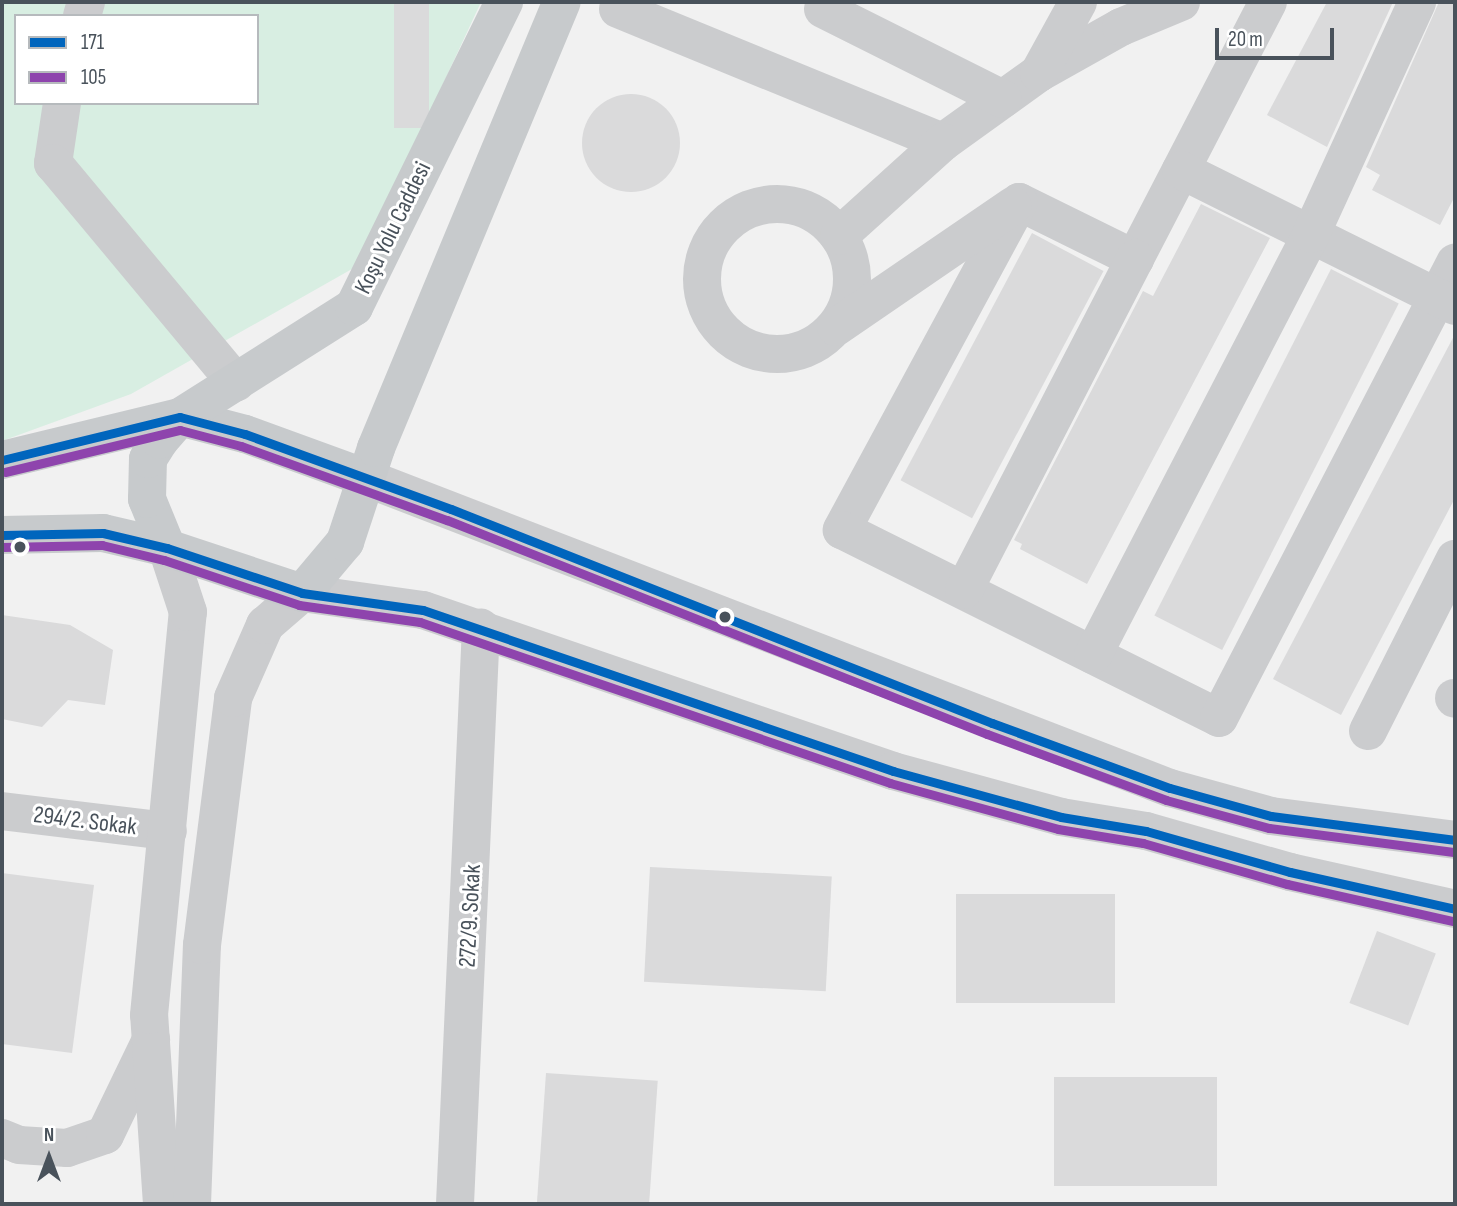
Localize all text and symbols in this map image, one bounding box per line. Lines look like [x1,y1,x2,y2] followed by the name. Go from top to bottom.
[14,14,259,105] legend
[1219,14,1338,58] scale bar
[1228,27,1263,52] text: 20 m
[81,30,104,55] text: 171
[81,65,106,90] text: 105
[349,157,437,299] street label: Koşu Yolu Caddesi
[13,540,27,554] unlabelled marker
[718,610,732,624] unlabelled marker
[32,800,138,842] street label: 294/2. Sokak
[453,864,487,968] street label: 272/9. Sokak
[14,1122,84,1192] north arrow
[44,1124,54,1147] text: N

